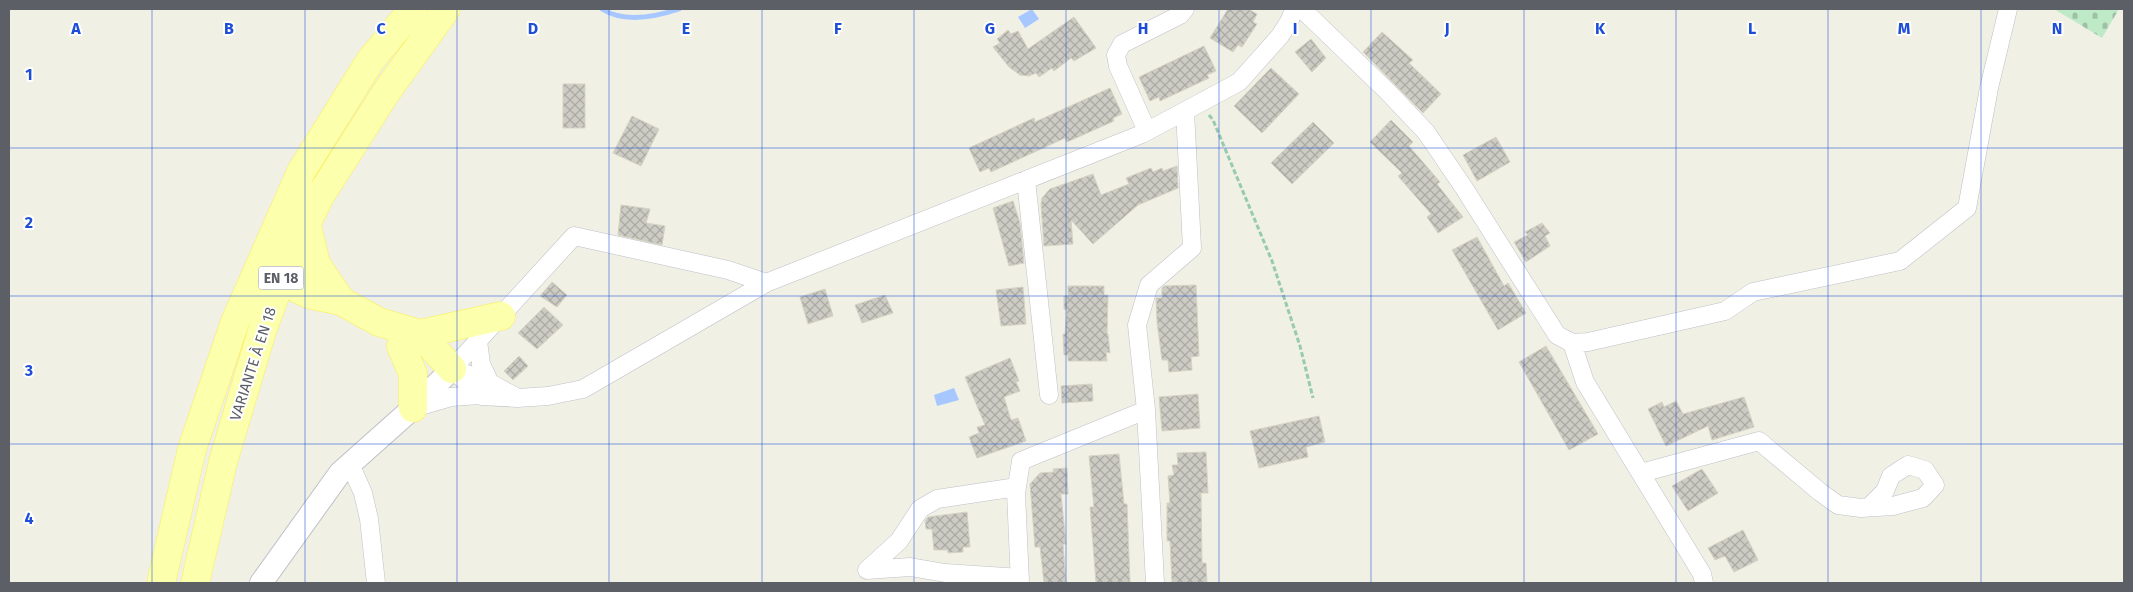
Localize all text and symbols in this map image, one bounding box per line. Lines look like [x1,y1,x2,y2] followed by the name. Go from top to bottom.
[70,19,81,38] text: A
[224,19,234,38] text: B
[376,19,386,38] text: C
[528,19,538,38] text: D
[682,19,690,38] text: E
[834,19,842,38] text: F
[985,19,995,38] text: G
[1138,19,1148,38] text: H
[1293,19,1297,38] text: I
[1443,19,1450,38] text: J
[1595,19,1606,38] text: K
[1748,19,1756,38] text: L
[1898,19,1911,38] text: M
[2052,19,2062,38] text: N
[25,65,33,84] text: 1
[25,213,33,232] text: 2
[258,266,304,290] road number: EN 18
[226,305,280,423] street label: VARIANTE À EN 18
[24,361,33,380] text: 3
[24,509,34,528] text: 4

